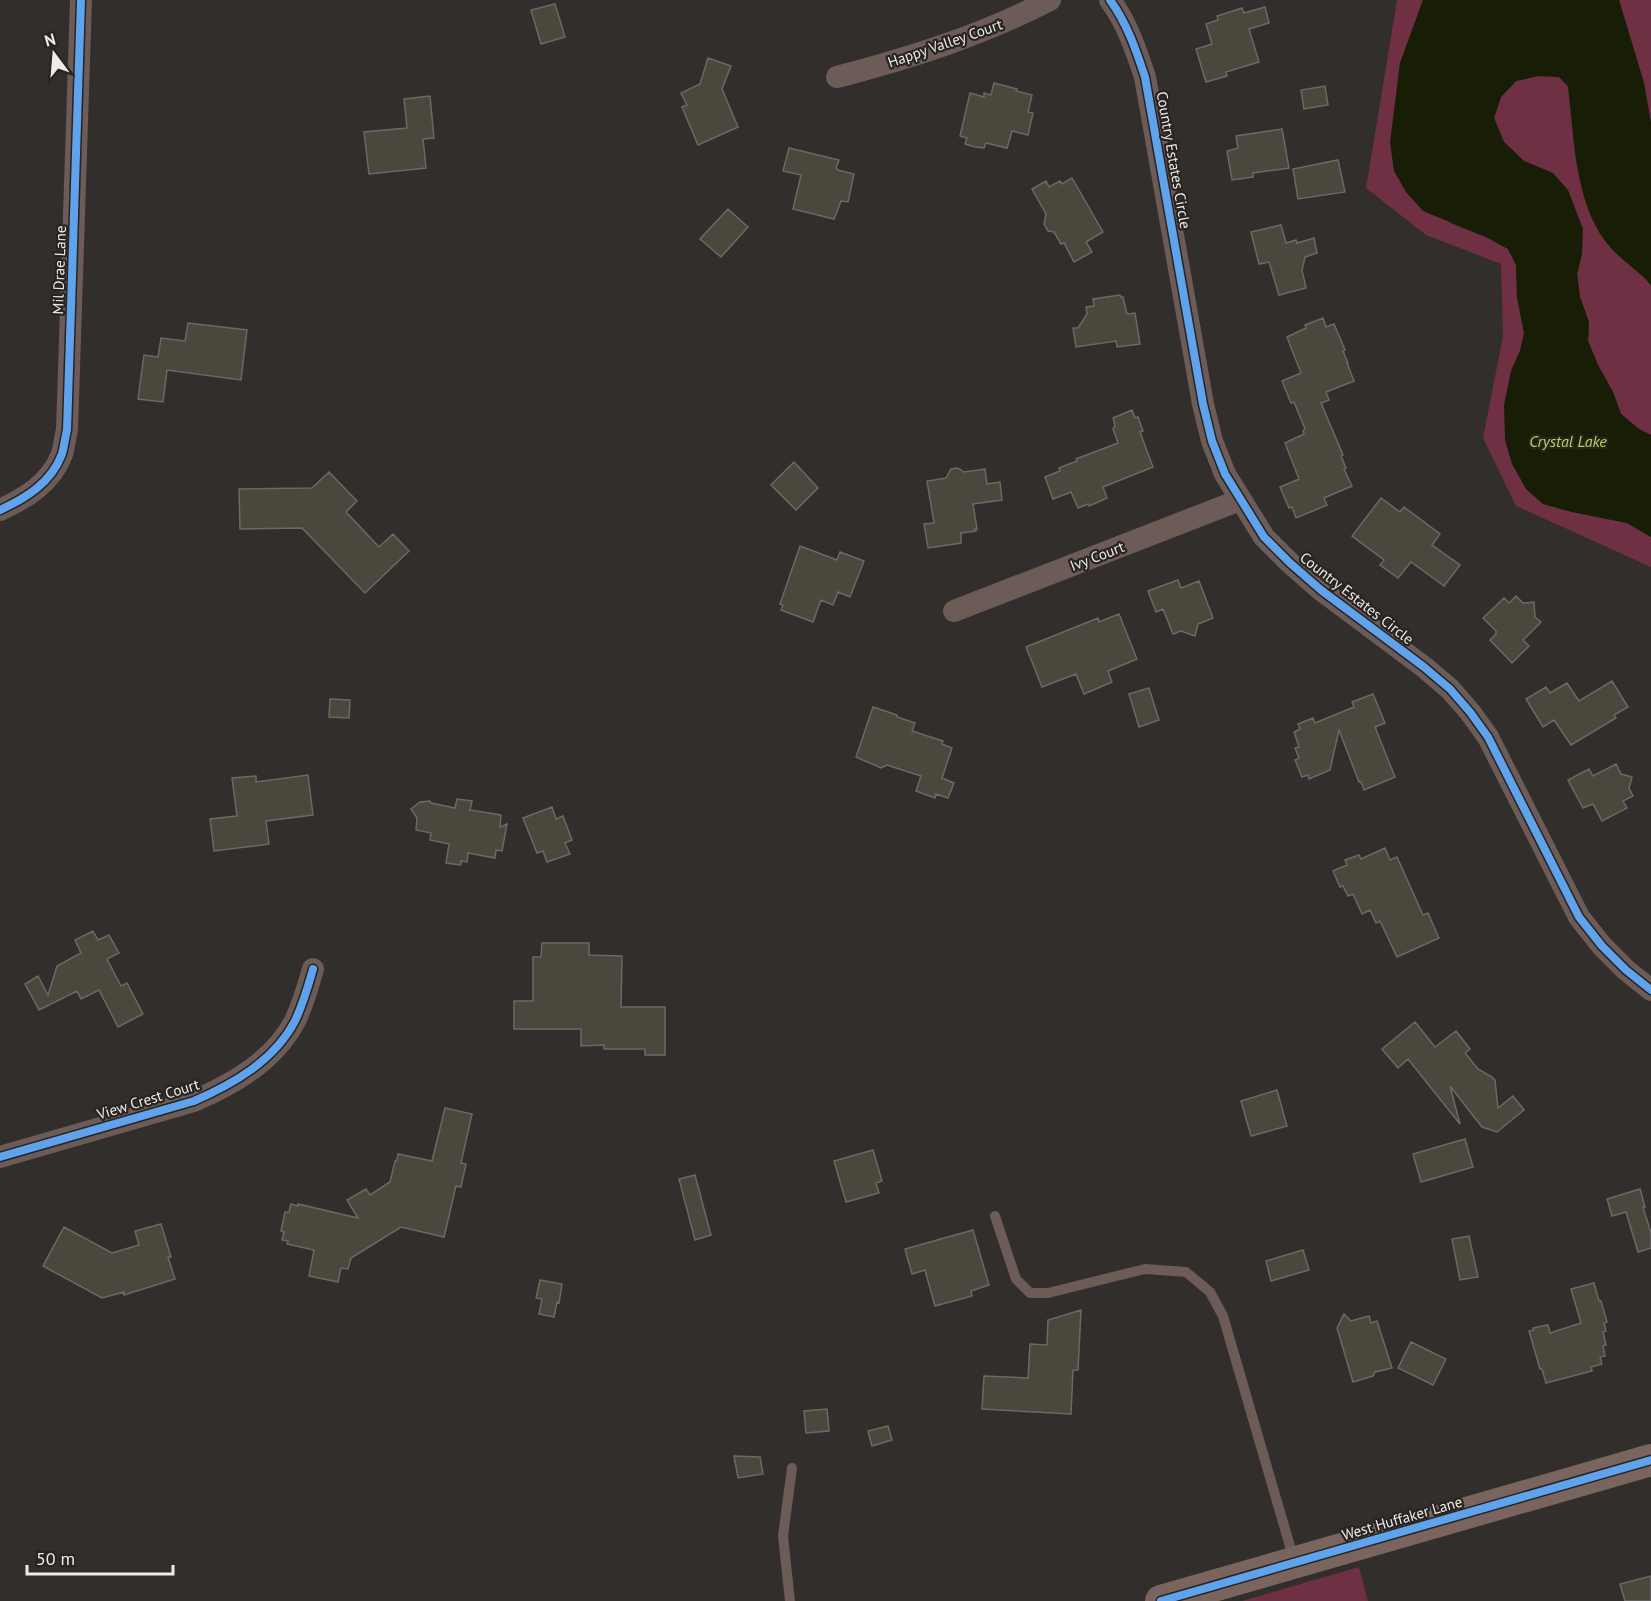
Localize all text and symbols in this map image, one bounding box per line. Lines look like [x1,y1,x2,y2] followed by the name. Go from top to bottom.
[885,14,1005,72] street label: Happy Valley Court
[24,24,84,84] north arrow
[42,29,58,51] text: N
[1153,90,1195,230] street label: Country Estates Circle
[48,225,70,315] street label: Mil Drae Lane
[1529,431,1607,451] water label: Crystal Lake
[1067,537,1127,575] street label: Ivy Court
[1296,548,1418,648] street label: Country Estates Circle
[94,1074,201,1124] street label: View Crest Court
[1340,1492,1464,1544] street label: West Huffaker Lane
[27,1538,172,1576] scale bar
[36,1547,75,1570] text: 50 m

